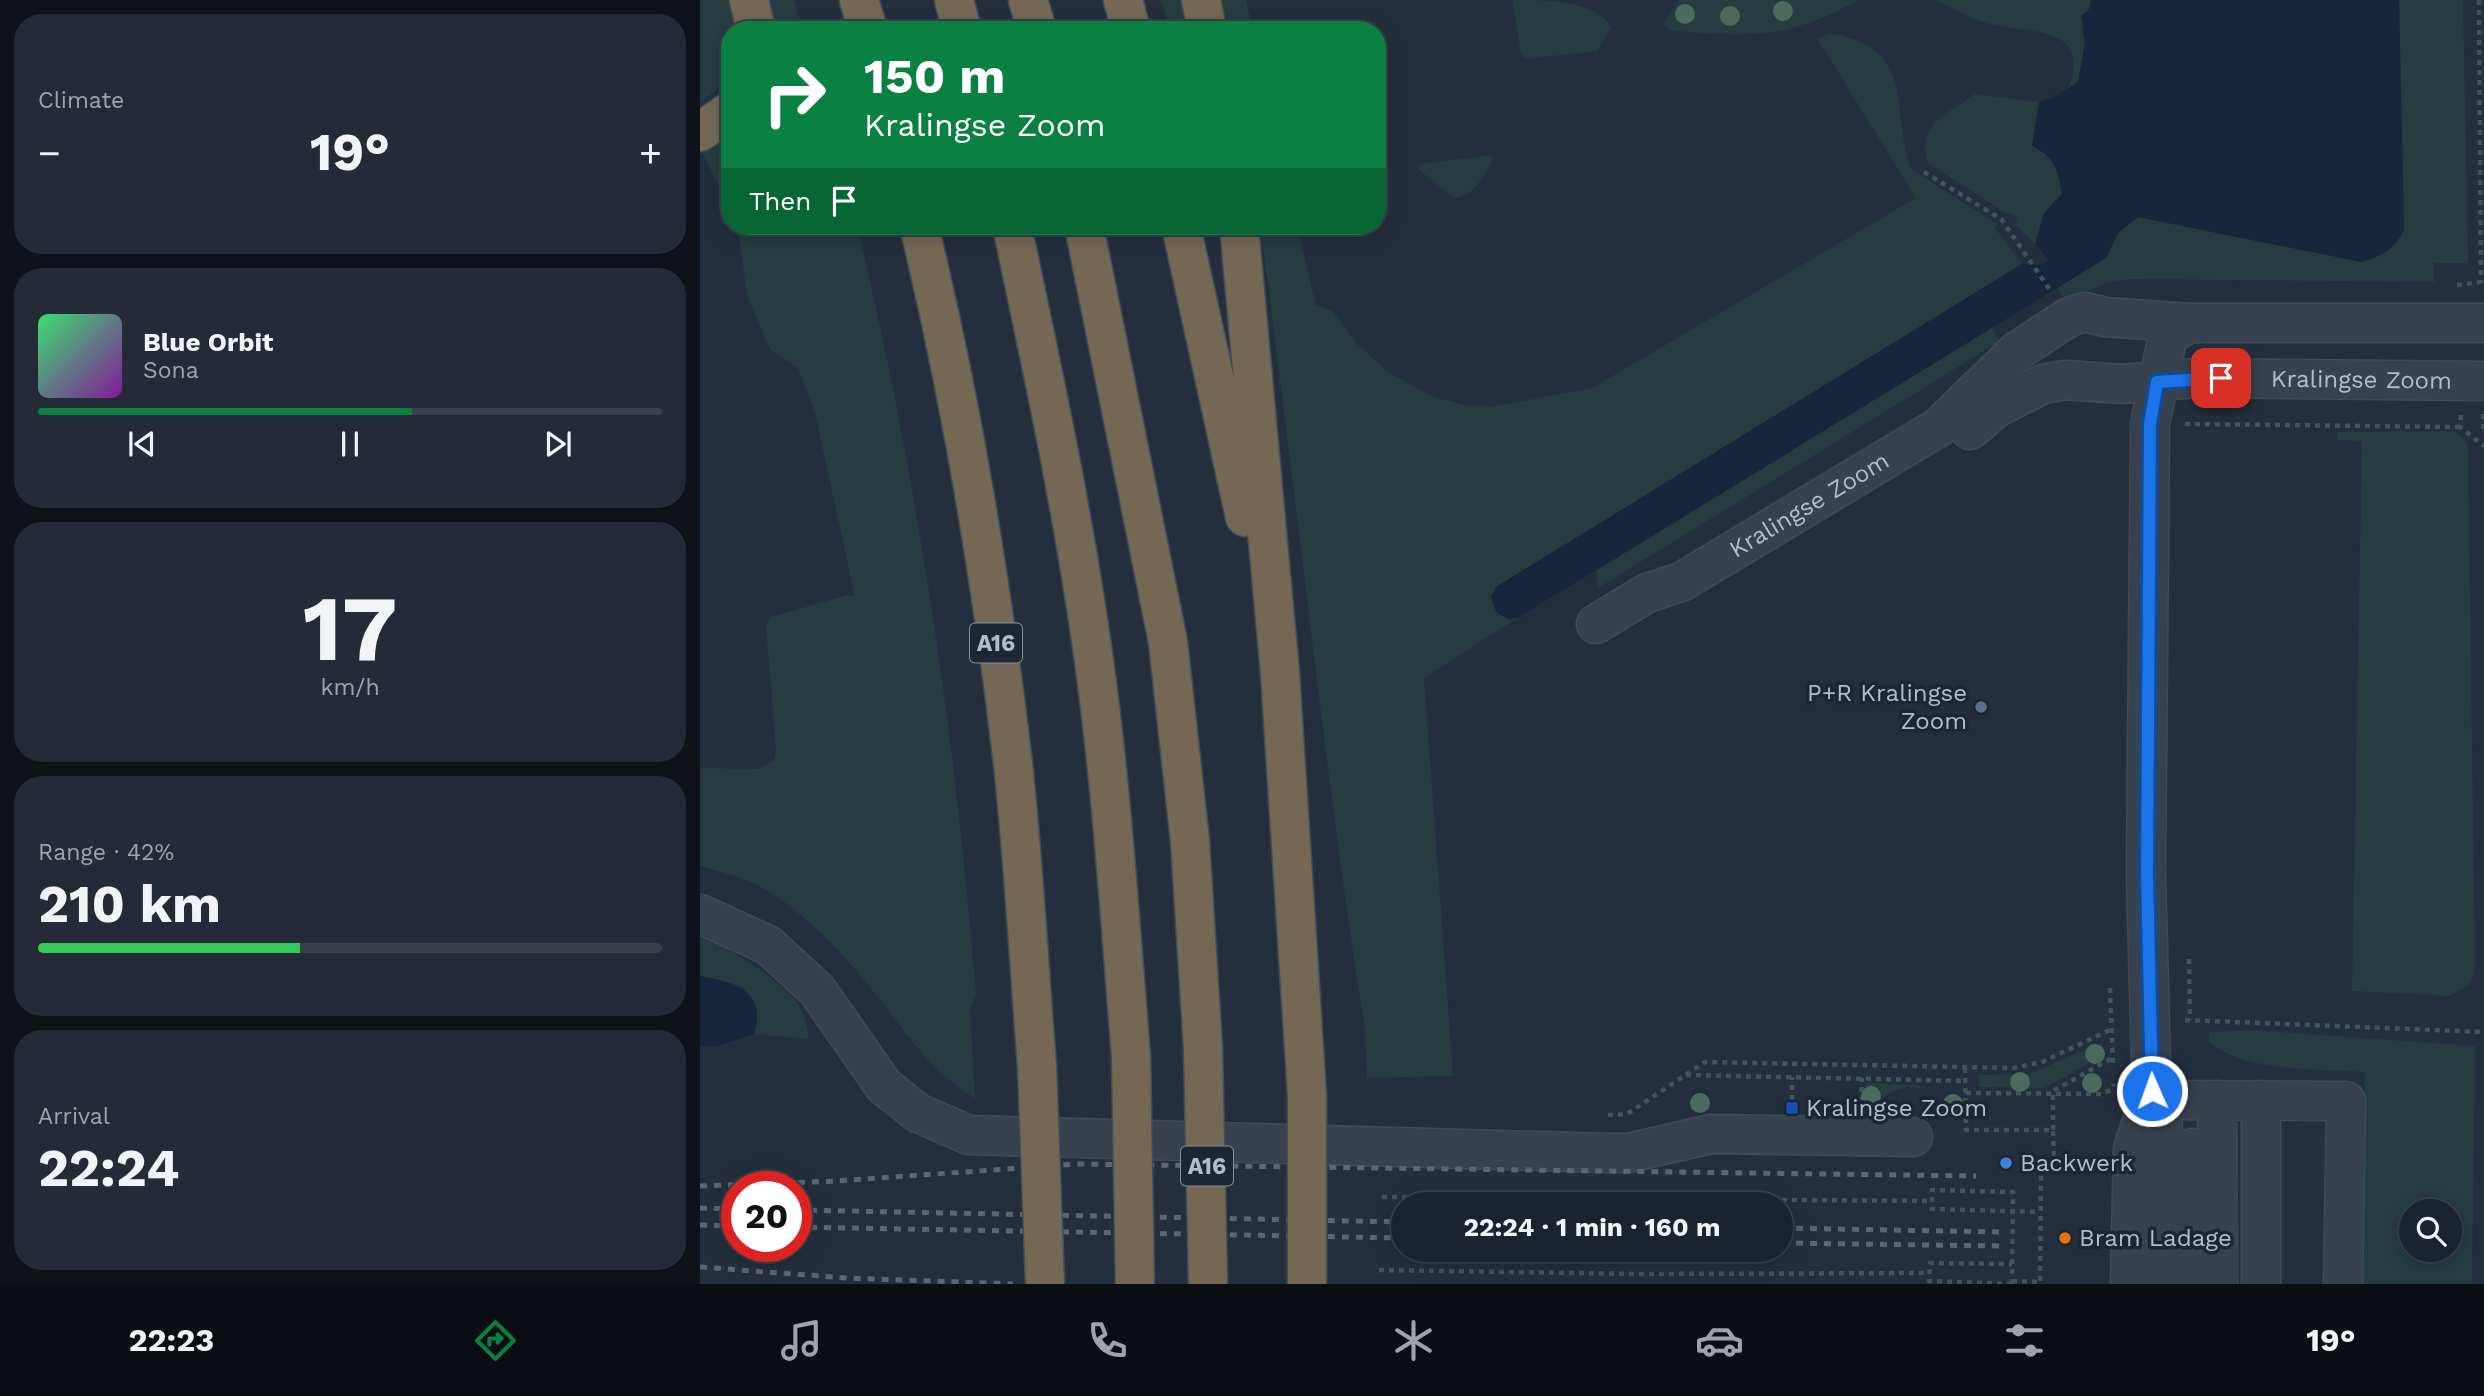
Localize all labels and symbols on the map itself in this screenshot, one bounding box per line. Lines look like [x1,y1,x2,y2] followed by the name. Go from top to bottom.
[2191,348,2251,408] pin
[2271,365,2452,395] street label: Kralingse Zoom
[1724,446,1894,564] street label: Kralingse Zoom
[970,624,1022,663] road number: A16
[1807,679,1967,735] place label: P+R Kralingse Zoom
[1973,699,1989,715] marker: P+R Kralingse Zoom
[2115,1054,2189,1128] position arrow
[1806,1094,1987,1122] place label: Kralingse Zoom
[1784,1100,1800,1116] marker: Kralingse Zoom
[1181,1147,1233,1186] road number: A16
[2020,1149,2134,1177] place label: Backwerk
[1998,1155,2014,1171] marker: Backwerk
[721,1171,812,1262] speed limit sign: 20
[2079,1224,2232,1252] place label: Bram Ladage
[2057,1230,2073,1246] marker: Bram Ladage

